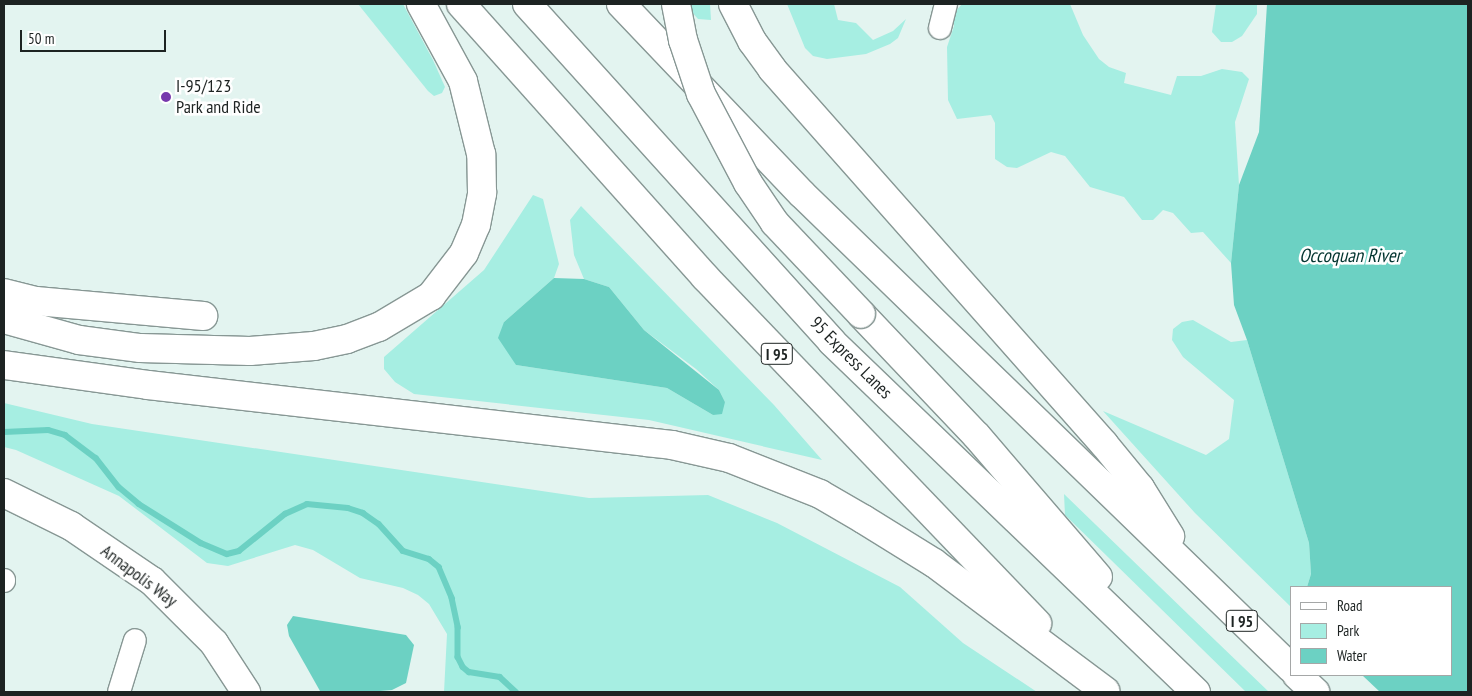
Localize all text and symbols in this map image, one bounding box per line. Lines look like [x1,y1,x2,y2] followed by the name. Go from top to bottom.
[22,20,169,52] scale bar
[28,29,54,48] text: 50 m
[176,76,261,118] place label: I-95/123 Park and Ride
[160,91,172,103] marker: I-95/123 Park and Ride
[1299,245,1401,267] water label: Occoquan River
[805,312,897,404] street label: 95 Express Lanes
[761,340,793,368] road number: I 95
[96,540,182,612] street label: Annapolis Way
[1290,586,1452,676] legend
[1337,596,1363,615] text: Road
[1226,608,1258,634] road number: I 95
[1337,621,1359,640] text: Park
[1337,646,1367,665] text: Water

